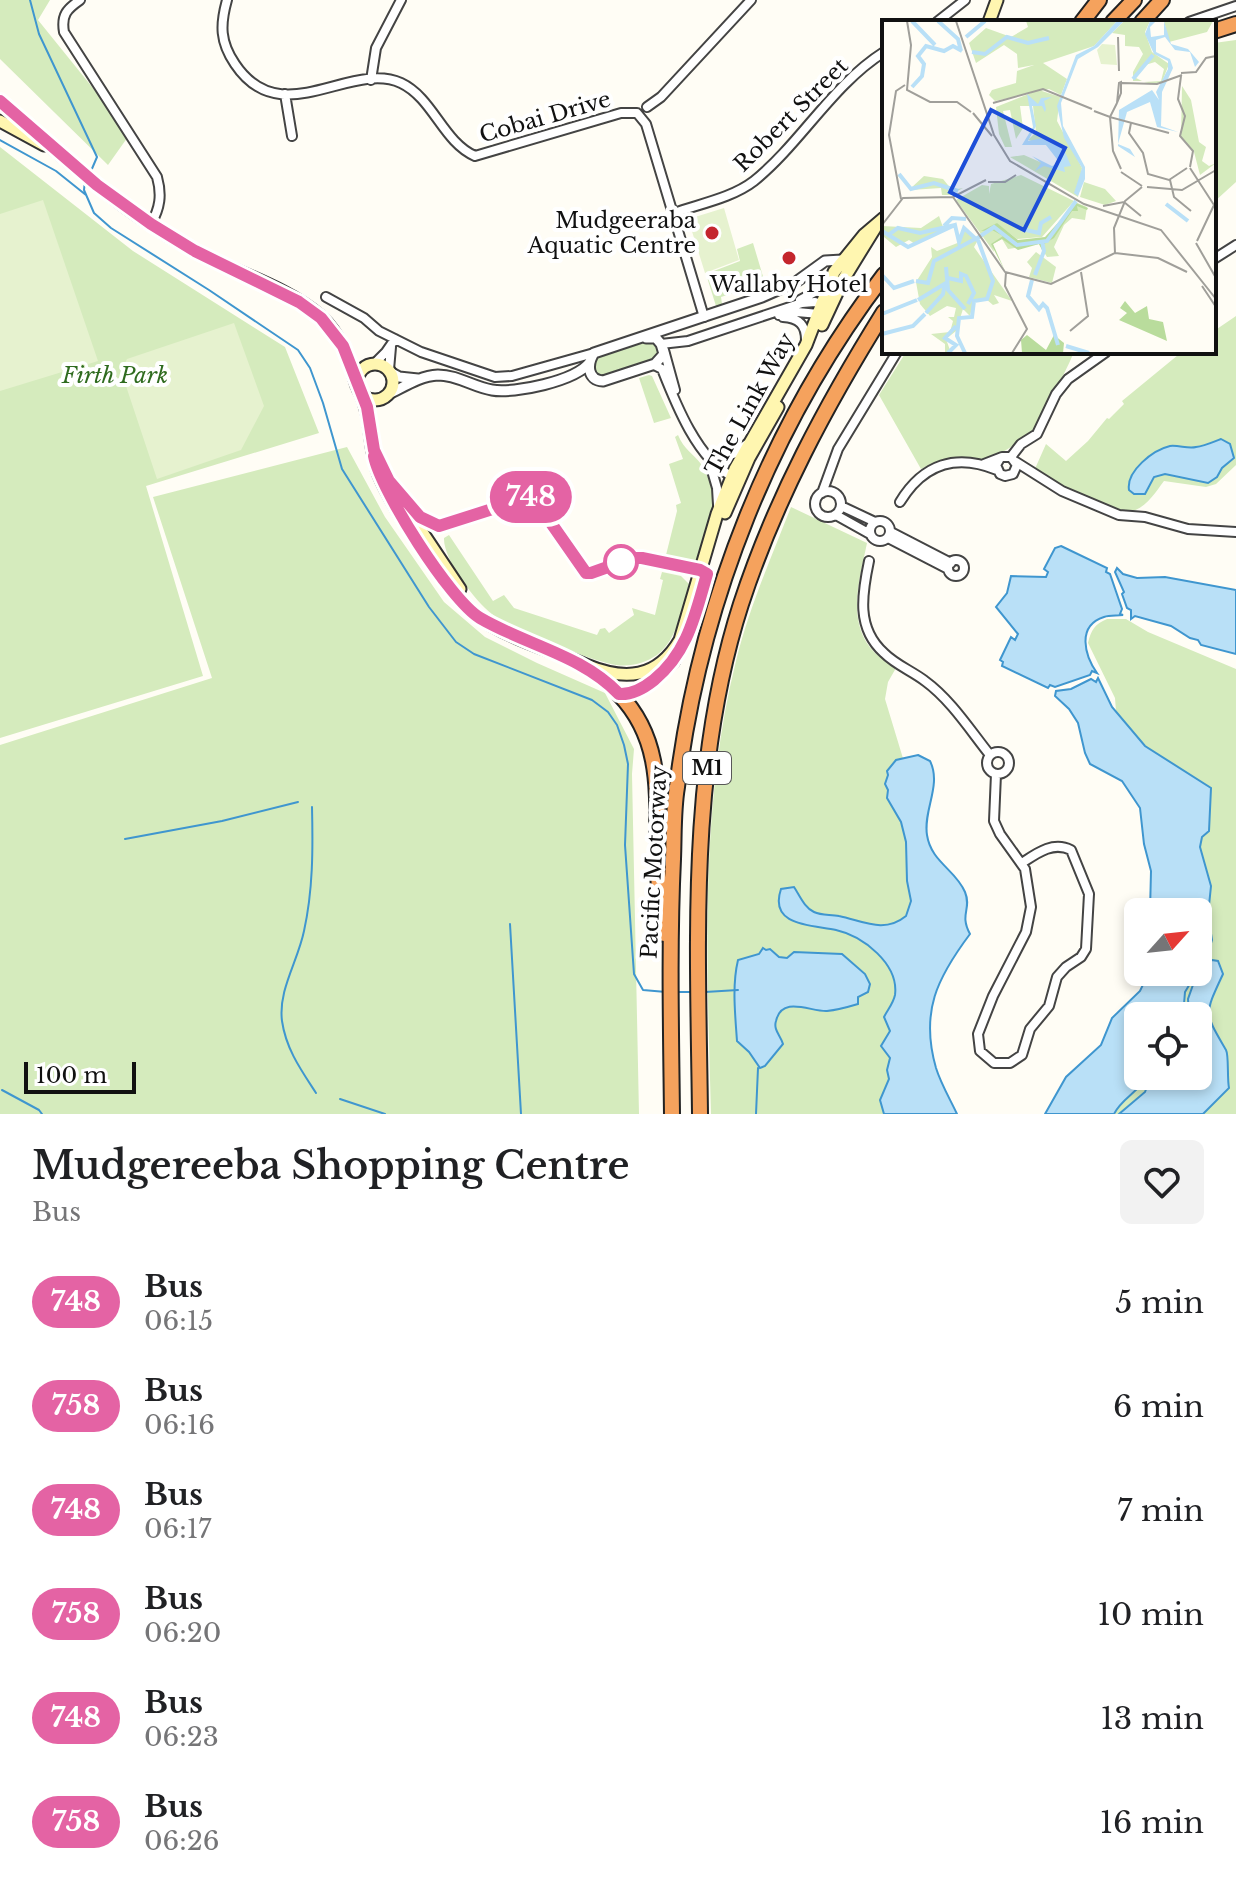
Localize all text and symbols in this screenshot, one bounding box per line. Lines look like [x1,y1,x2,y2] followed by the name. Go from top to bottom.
[882,20,1216,354] inset map
[728,52,854,178] street label: Robert Street
[476,85,614,149] street label: Cobai Drive
[527,207,697,259] place label: Mudgeeraba Aquatic Centre
[703,224,721,242] marker: Mudgeeraba Aquatic Centre
[780,249,798,267] marker: Wallaby Hotel
[709,271,868,298] place label: Wallaby Hotel
[700,328,800,480] street label: The Link Way
[61,362,168,389] park label: Firth Park
[485,471,577,523] line badge: 748
[506,479,556,514] text: 748
[604,545,638,579] unlabelled marker
[683,752,731,784] road number: M1
[635,764,673,960] street label: Pacific Motorway
[1124,898,1212,986] north arrow
[1124,898,1212,1090] map controls
[1124,1002,1212,1090] button: locate
[24,1058,136,1094] scale bar
[36,1062,107,1089] text: 100 m
[1120,1140,1204,1224] button: heart
[32,1142,630,1189] text: Mudgereeba Shopping Centre
[32,1196,81,1228] text: Bus
[144,1268,203,1305] text: Bus
[51,1284,101,1319] text: 748
[1115,1284,1204,1321] text: 5 min
[144,1305,213,1337] text: 06:15
[144,1372,203,1409] text: Bus
[52,1388,100,1423] text: 758
[1113,1388,1204,1425] text: 6 min
[144,1409,215,1441] text: 06:16
[144,1476,203,1513] text: Bus
[51,1492,101,1527] text: 748
[1117,1492,1204,1529] text: 7 min
[144,1513,211,1545] text: 06:17
[144,1580,203,1617] text: Bus
[52,1596,100,1631] text: 758
[1098,1596,1204,1633] text: 10 min
[144,1617,221,1649] text: 06:20
[144,1684,203,1721] text: Bus
[51,1700,101,1735] text: 748
[1100,1700,1204,1737] text: 13 min
[144,1721,219,1753] text: 06:23
[144,1788,203,1825] text: Bus
[52,1804,100,1839] text: 758
[1100,1804,1204,1841] text: 16 min
[144,1825,219,1857] text: 06:26

